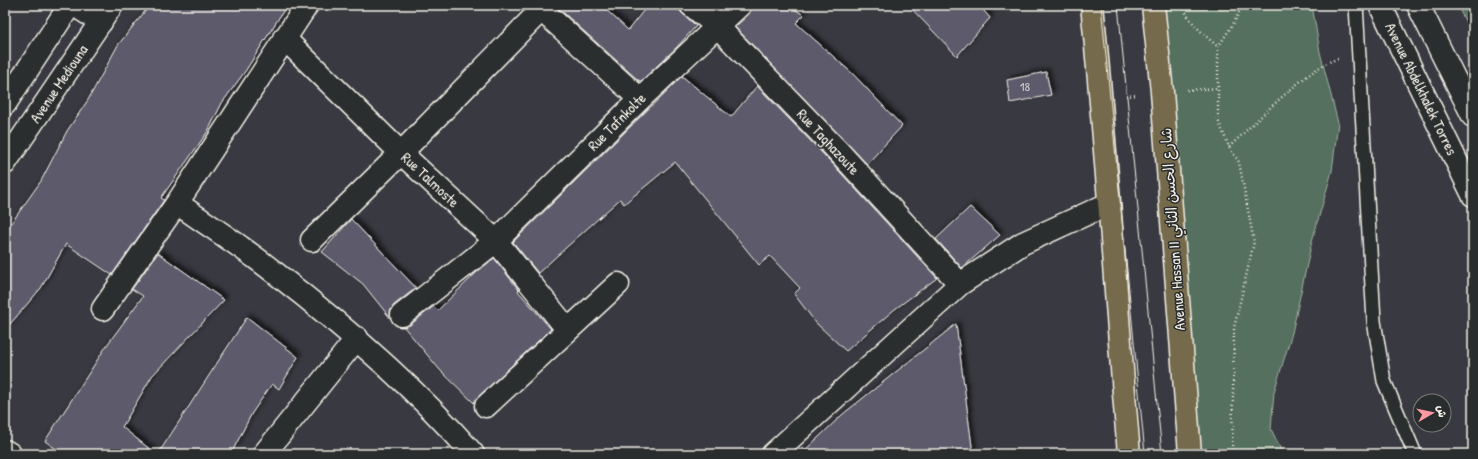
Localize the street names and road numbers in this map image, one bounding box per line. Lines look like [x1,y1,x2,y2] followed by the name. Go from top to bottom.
[1380,19,1463,159] street label: Avenue Abdelkhalek Torres
[25,40,93,127] street label: Avenue Mediouna
[583,88,650,155] street label: Rue Tafnkolte
[792,104,865,179] street label: Rue Taghazoute
[1155,127,1193,331] street label: Avenue Hassan II شارع الحسن الثاني
[397,147,464,212] street label: Rue Talmoste

